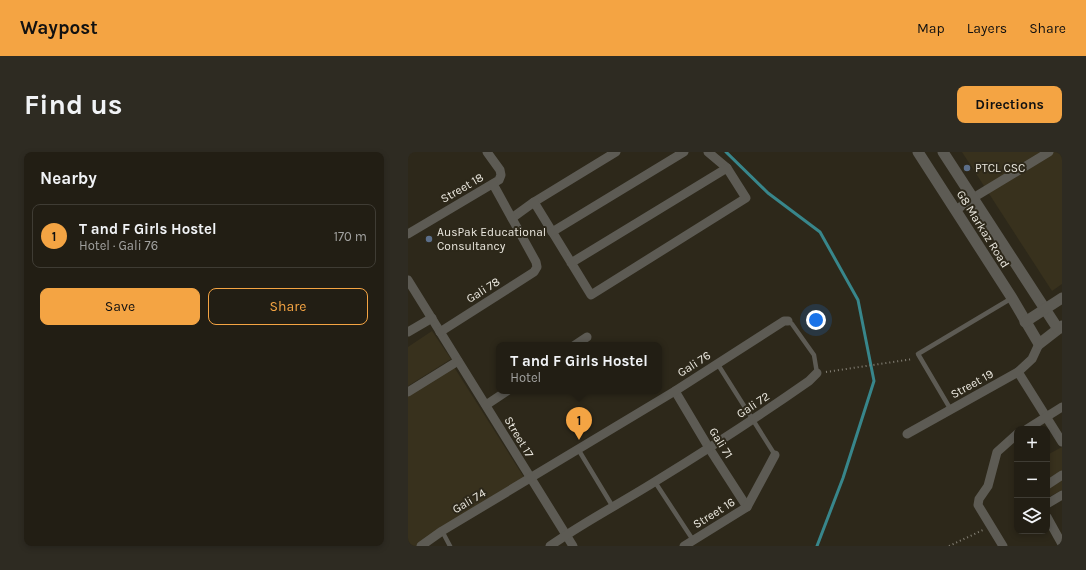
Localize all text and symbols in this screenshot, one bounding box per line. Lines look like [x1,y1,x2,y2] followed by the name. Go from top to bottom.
[20,17,98,39] text: Waypost
[917,20,945,37] text: Map
[967,20,1007,37] text: Layers
[1029,20,1066,37] text: Share
[957,86,1062,123] button: Directions
[24,88,123,121] text: Find us
[975,161,1025,175] place label: PTCL CSC
[962,163,972,173] marker: PTCL CSC
[40,168,97,188] text: Nearby
[438,170,486,206] street label: Street 18
[954,188,1012,270] street label: G8 Markaz Road
[79,220,217,238] text: T and F Girls Hostel
[437,225,546,253] place label: AusPak Educational Consultancy
[52,229,56,244] text: 1
[334,229,367,244] text: 170 m
[424,234,434,244] marker: AusPak Educational Consultancy
[79,238,158,253] text: Hotel · Gali 76
[464,274,502,306] street label: Gali 78
[40,288,200,325] button: Save
[208,288,368,325] button: Share
[806,310,826,330] your location
[496,342,662,394] popup
[675,348,713,380] street label: Gali 76
[510,352,648,370] text: T and F Girls Hostel
[948,367,996,401] street label: Street 19
[510,370,541,385] text: Hotel
[734,389,772,421] street label: Gali 72
[566,407,592,440] pin: 1
[501,414,537,460] street label: Street 17
[706,425,736,461] street label: Gali 71
[1014,426,1050,534] map controls
[1014,426,1050,462] button: +
[1014,462,1050,498] button: −
[450,485,488,516] street label: Gali 74
[691,495,738,531] street label: Street 16
[1014,498,1050,534] button: layers

